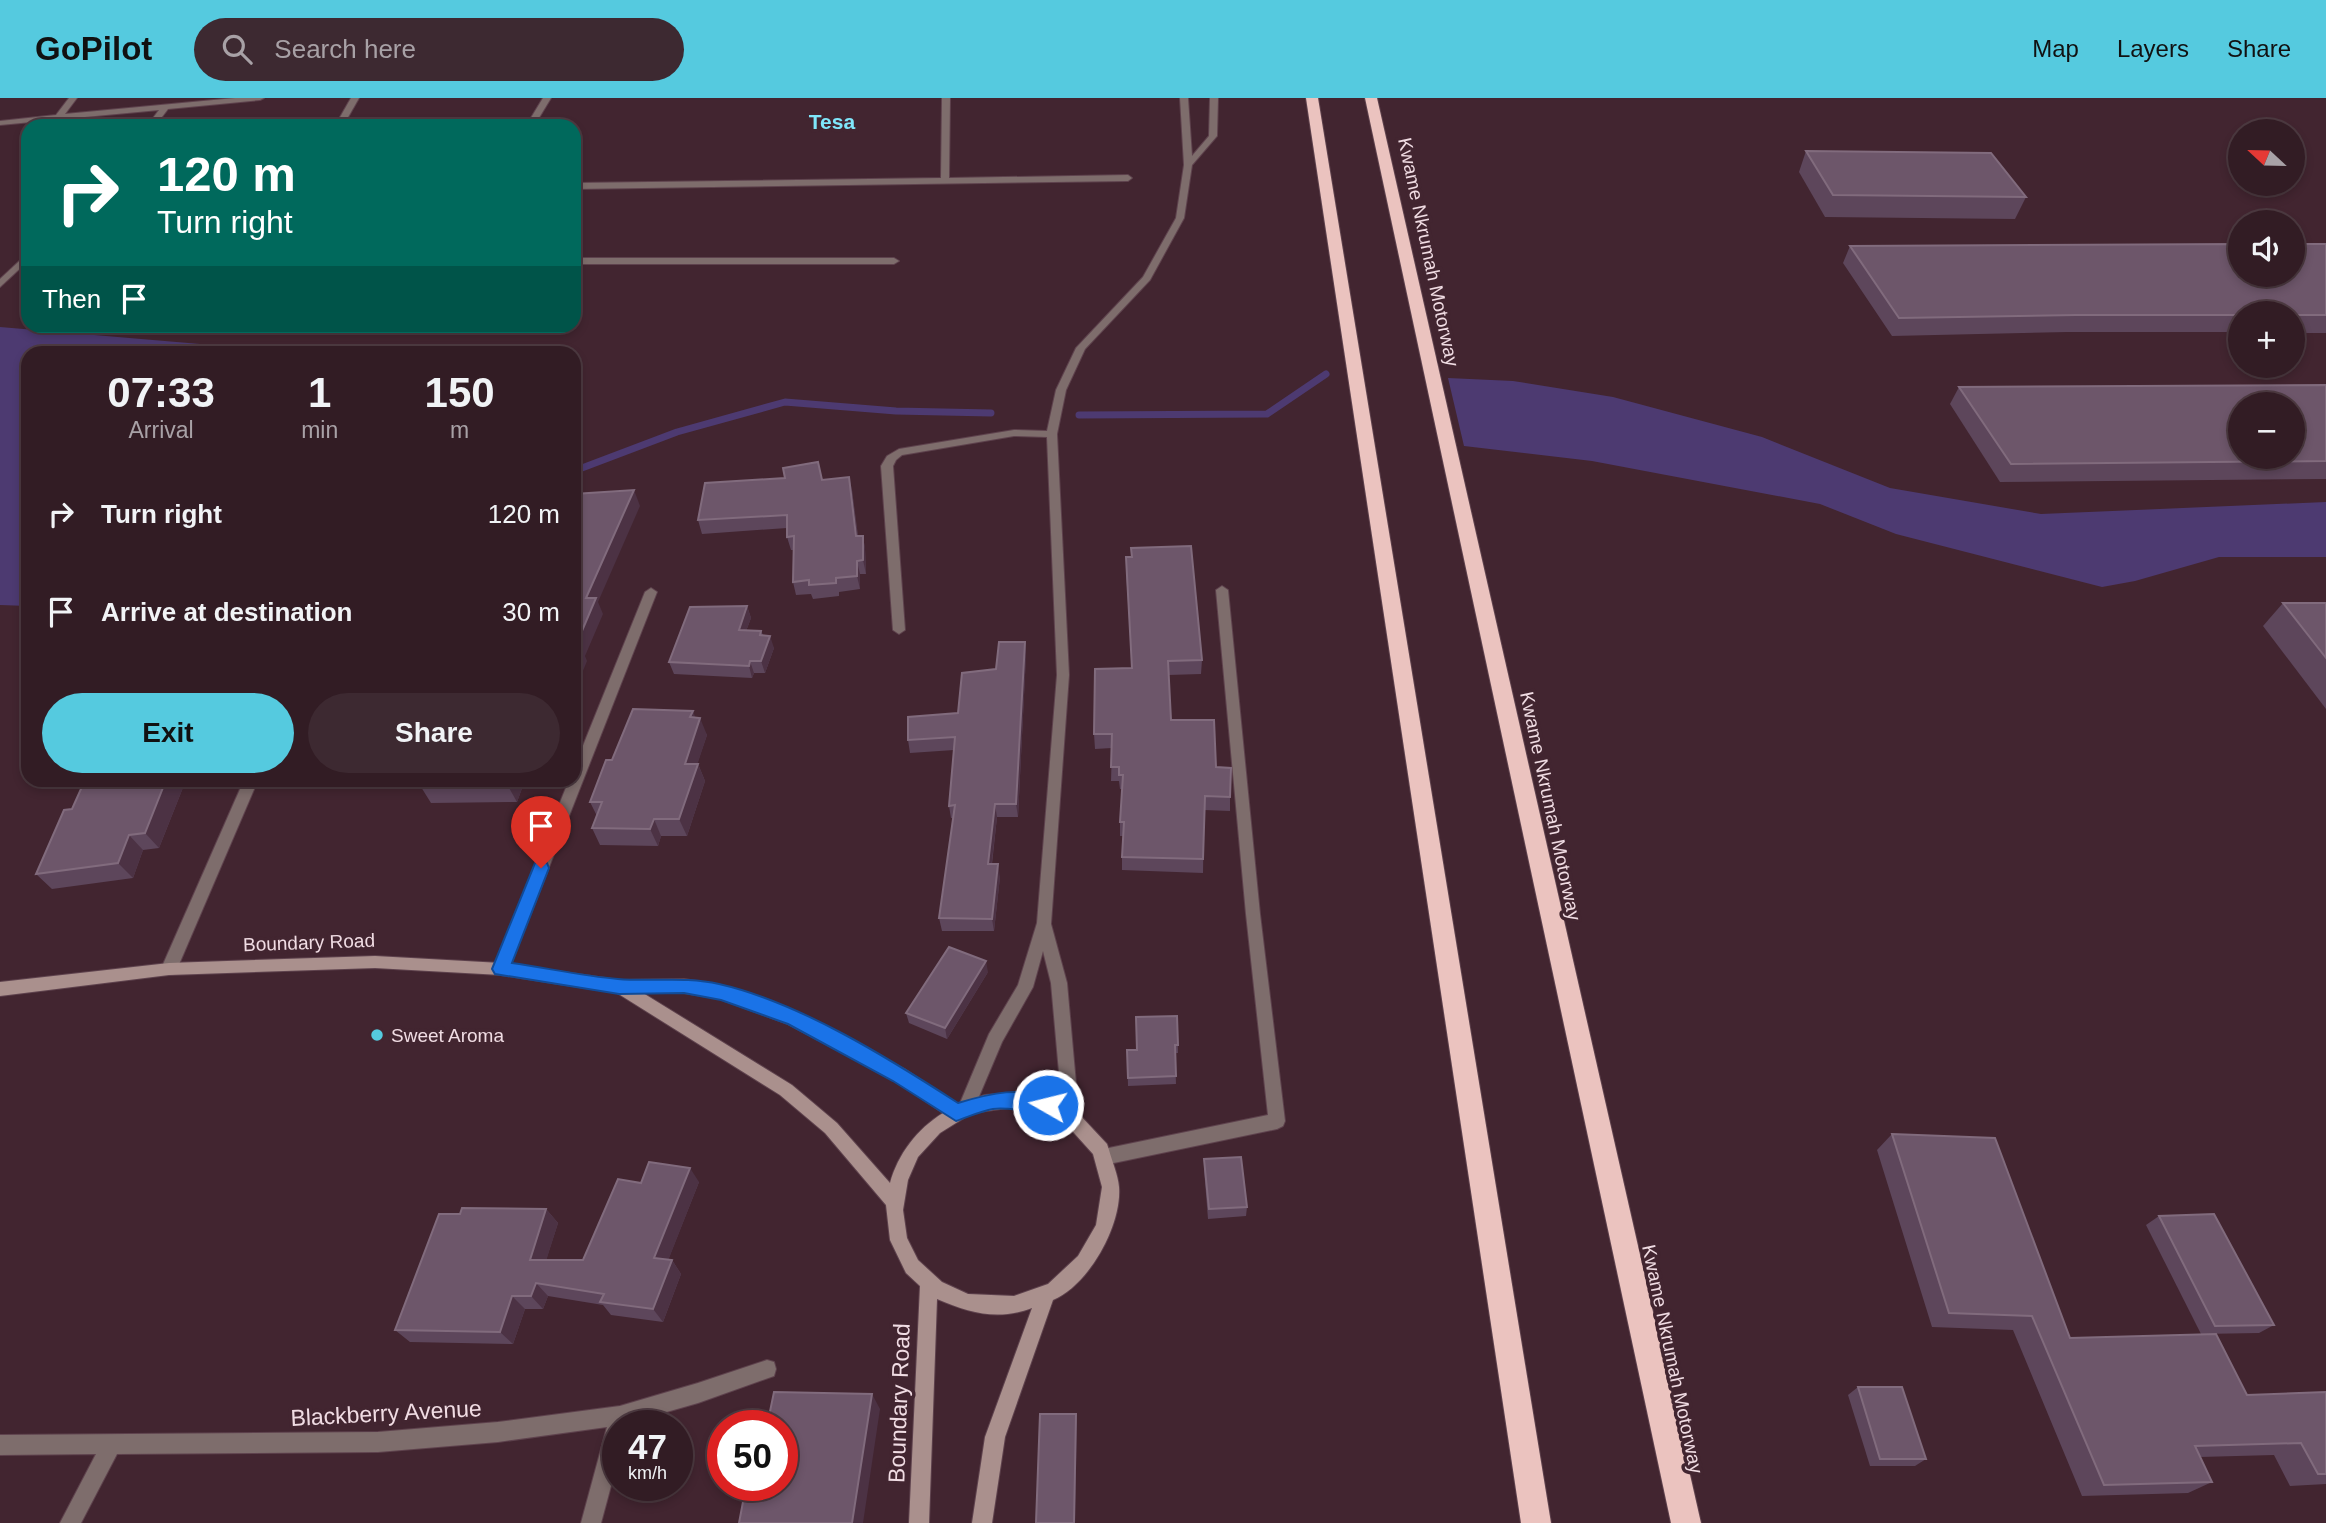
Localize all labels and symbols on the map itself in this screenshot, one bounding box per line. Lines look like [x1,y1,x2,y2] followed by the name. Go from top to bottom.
[809,110,855,133] district label: Tesa
[2228,119,2305,196] north arrow
[1394,136,1463,369] street label: Kwame Nkrumah Motorway
[1516,690,1585,923] street label: Kwame Nkrumah Motorway
[511,796,571,868] pin
[243,930,375,955] street label: Boundary Road
[391,1025,504,1046] place label: Sweet Aroma
[369,1027,385,1043] marker: Sweet Aroma
[1011,1068,1085,1142] position arrow
[1638,1243,1707,1476] street label: Kwame Nkrumah Motorway
[883,1323,915,1483] street label: Boundary Road
[290,1395,482,1431] street label: Blackberry Avenue
[707,1410,798,1501] speed limit sign: 50

